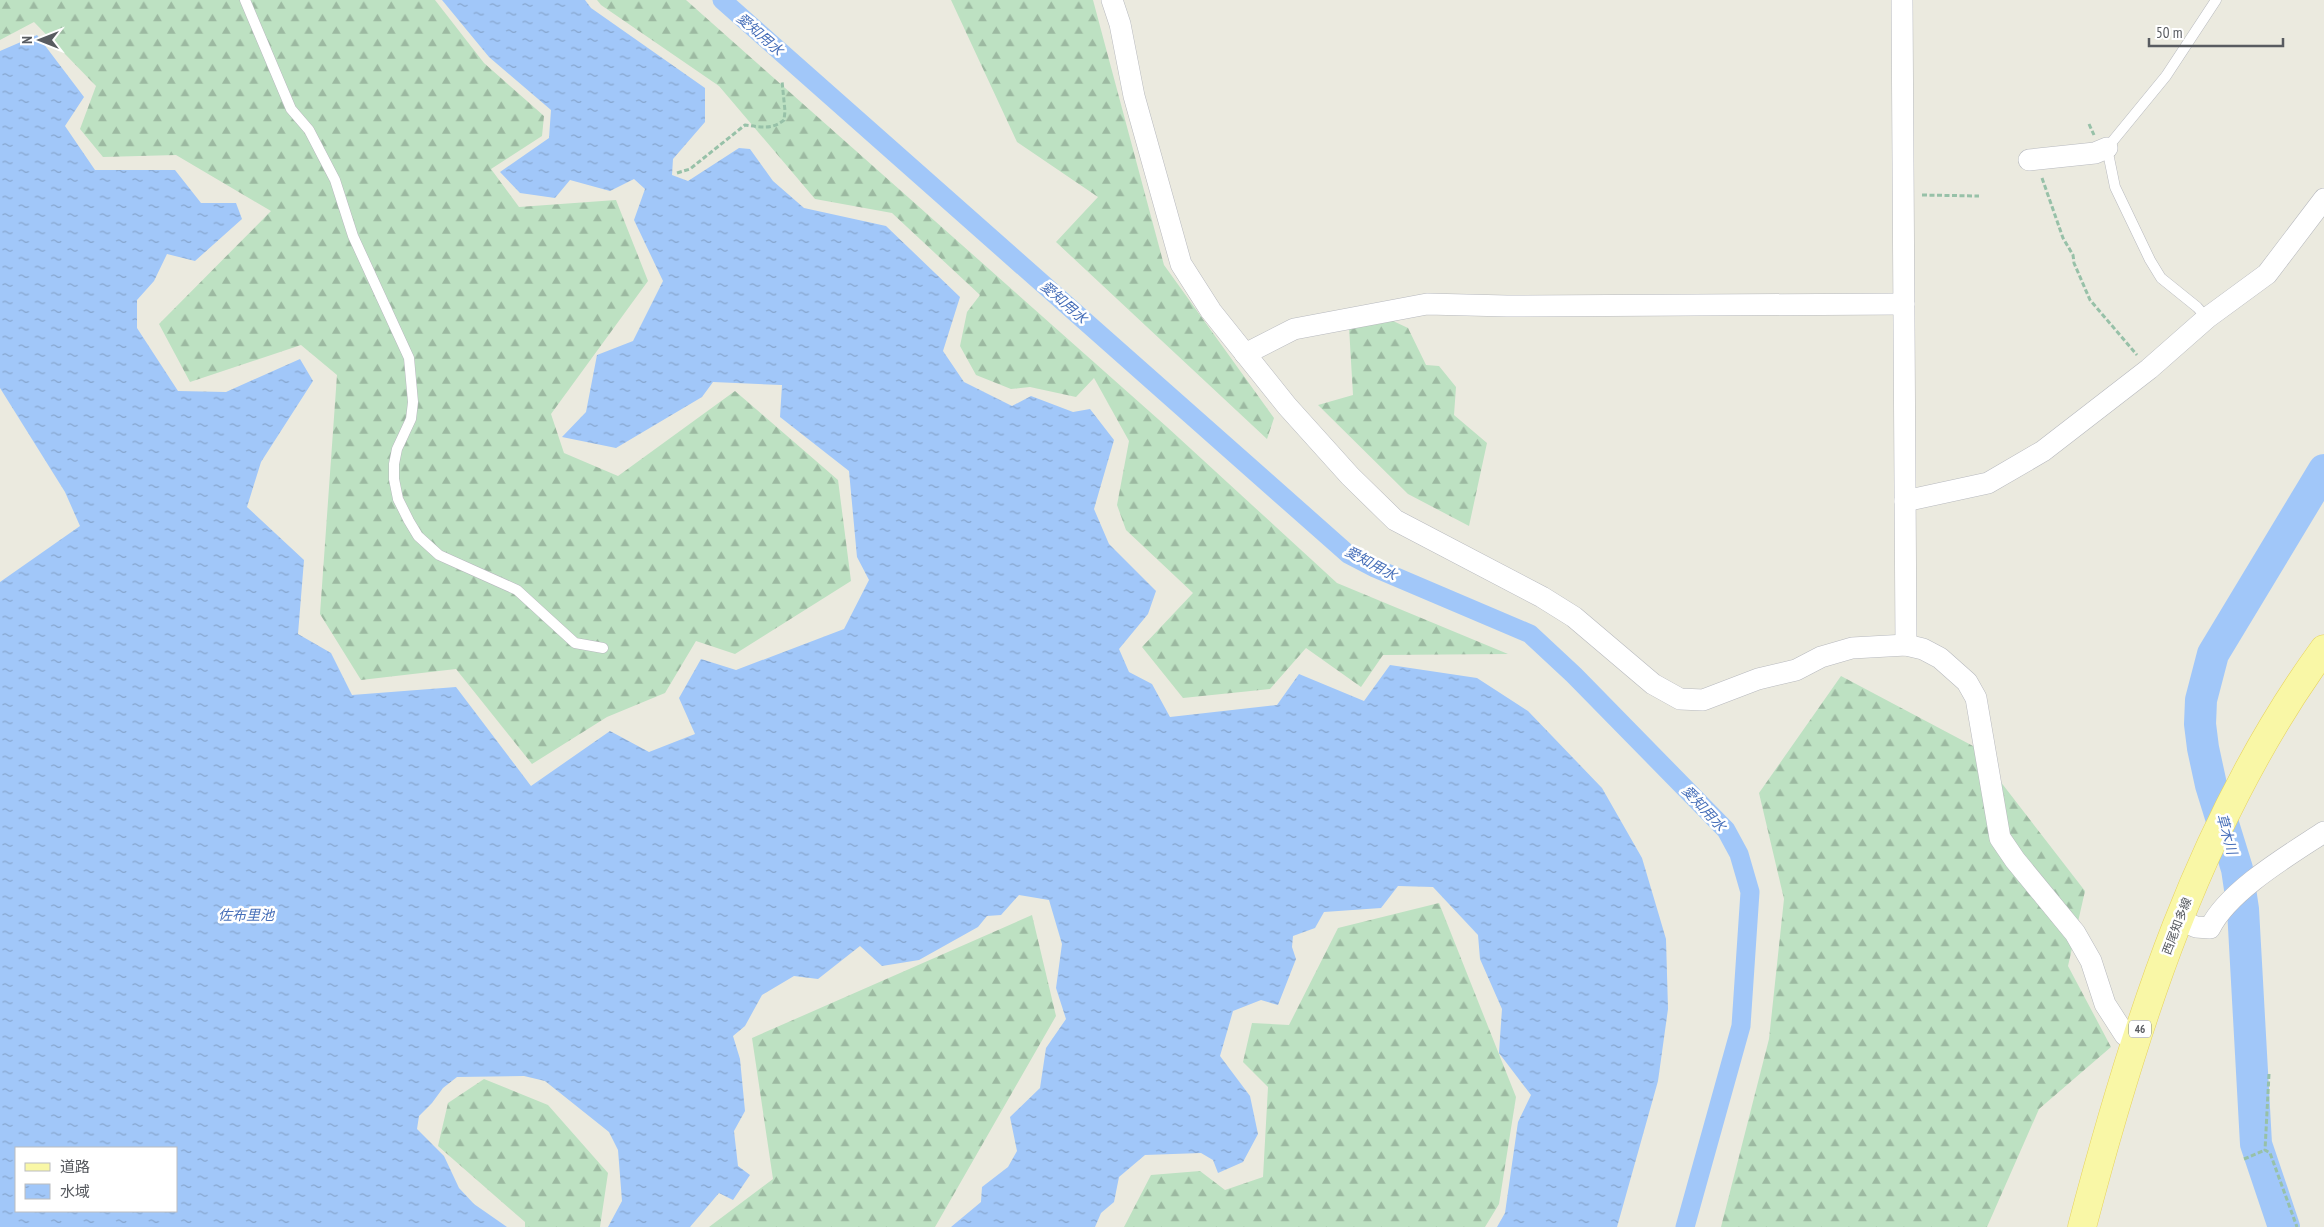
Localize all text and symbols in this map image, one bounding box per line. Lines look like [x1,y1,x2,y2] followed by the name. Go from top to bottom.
[733,9,789,60] water label: 愛知用水
[15,15,65,65] north arrow
[2149,15,2283,47] scale bar
[2156,23,2182,42] text: 50 m
[18,36,36,44] text: N
[1037,277,1093,328] water label: 愛知用水
[1342,542,1402,585] water label: 愛知用水
[1678,781,1731,836] water label: 愛知用水
[2213,811,2242,859] water label: 草木川
[2159,895,2194,957] street label: 西尾知多線
[218,906,276,924] water label: 佐布里池
[2129,1021,2151,1038] road number: 46
[15,1147,178,1212] legend
[60,1157,90,1176] text: 道路
[60,1182,90,1201] text: 水域

